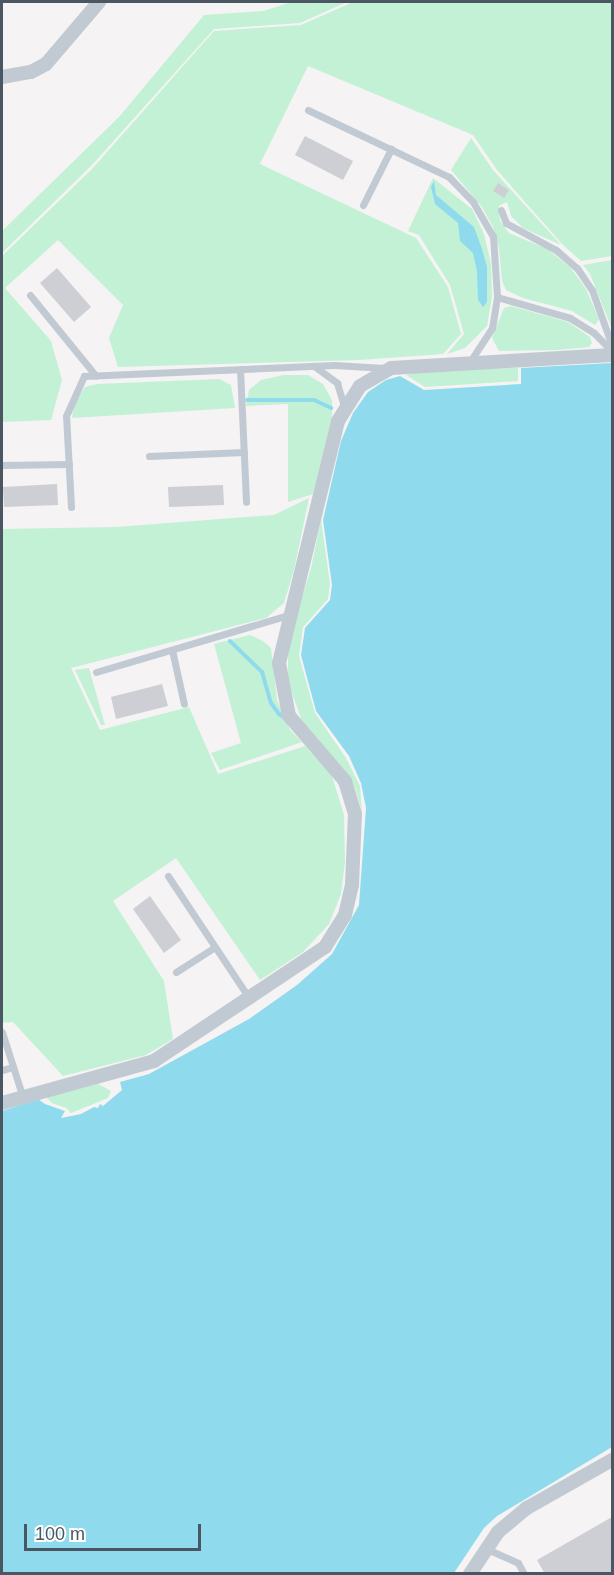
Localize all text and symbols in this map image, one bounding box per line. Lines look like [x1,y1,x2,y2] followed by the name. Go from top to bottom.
[27,1512,204,1550] scale bar
[35,1524,85,1544] text: 100 m

